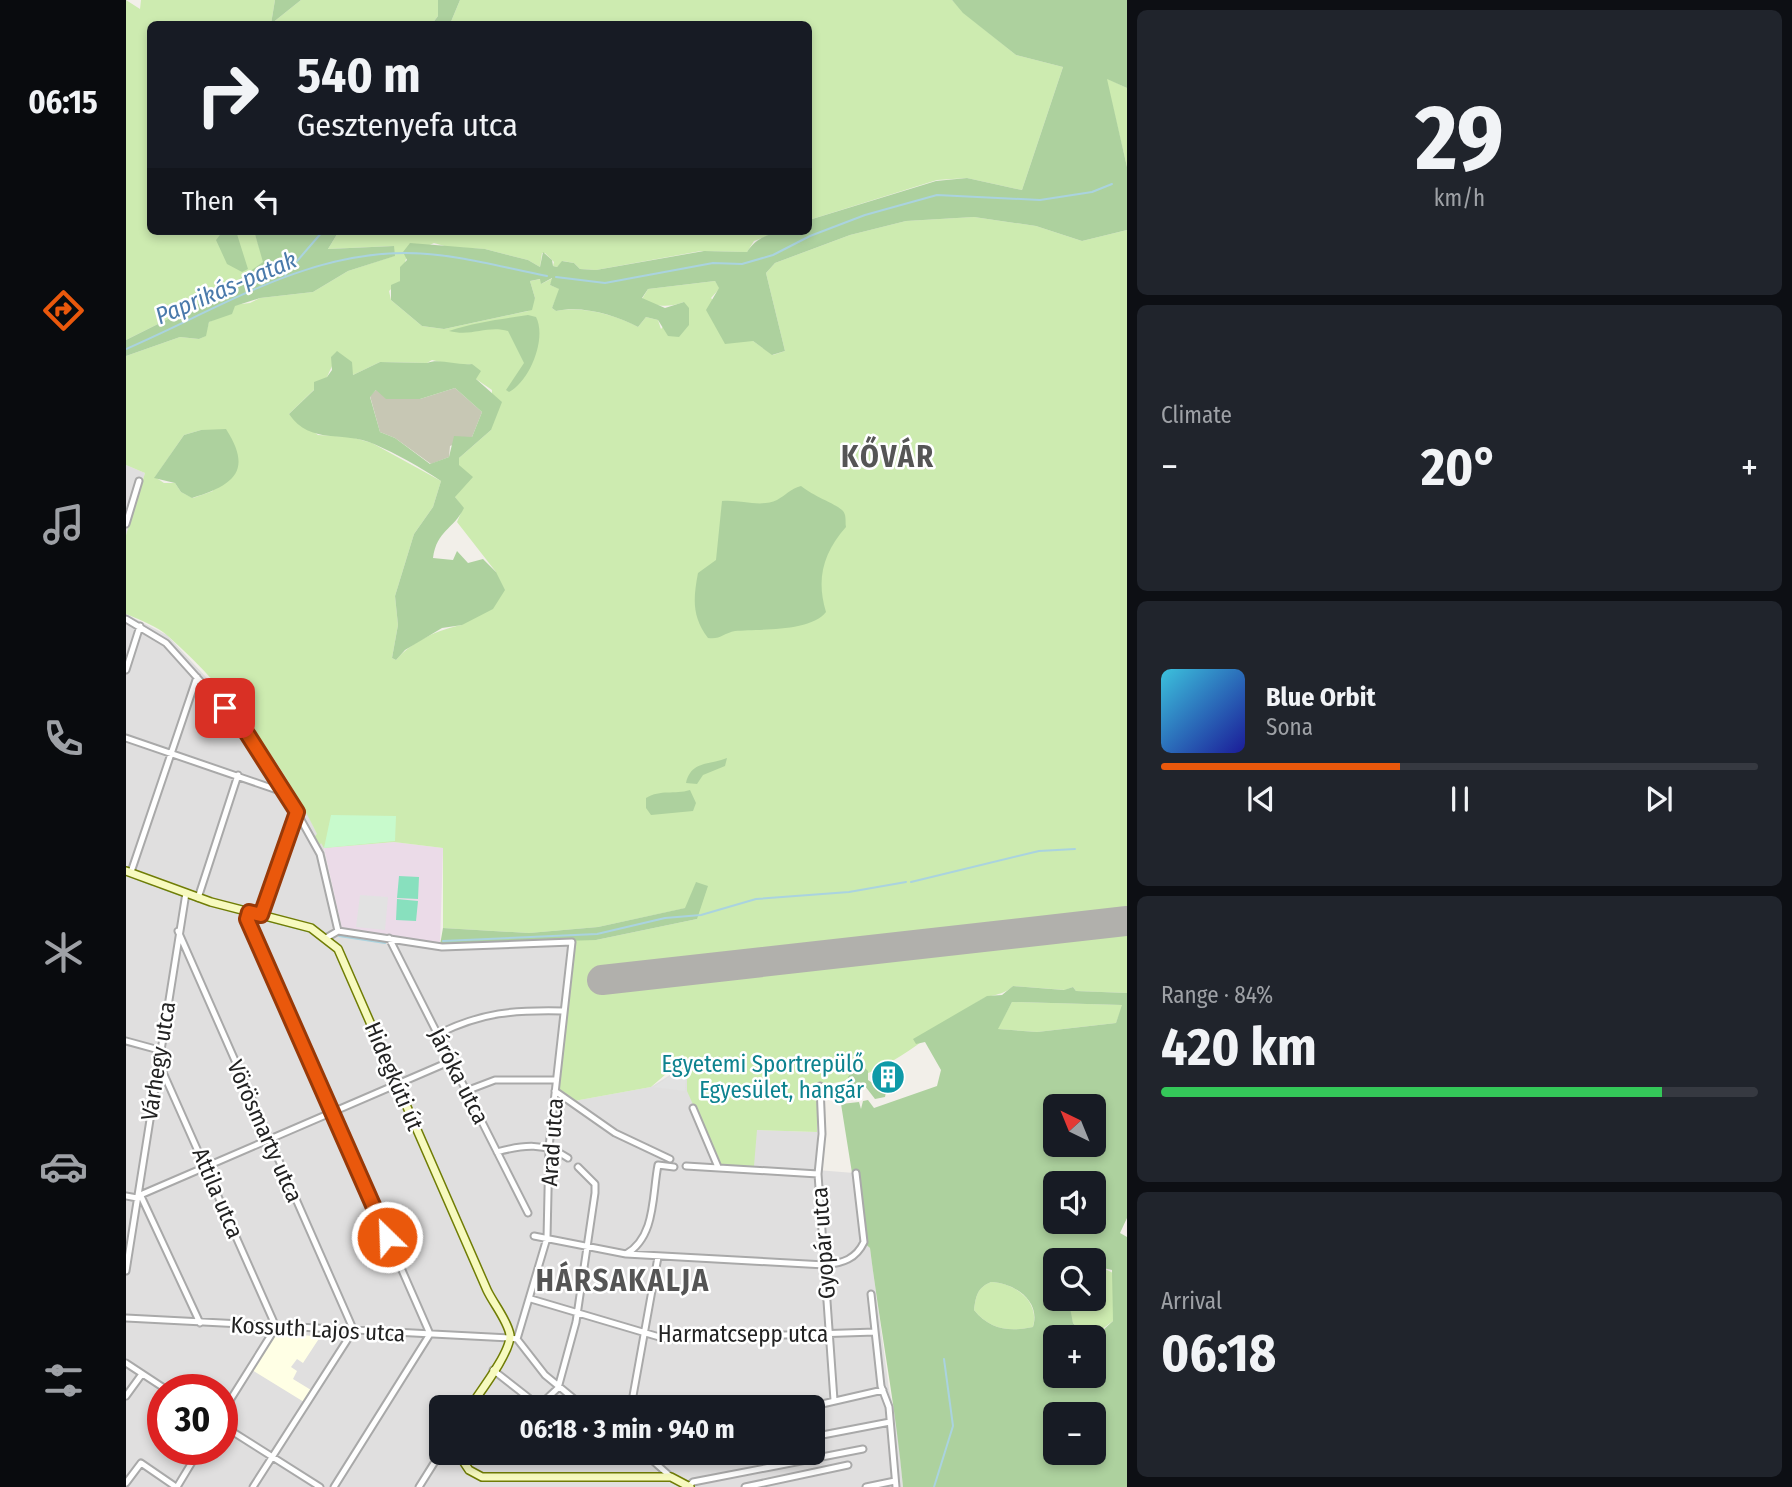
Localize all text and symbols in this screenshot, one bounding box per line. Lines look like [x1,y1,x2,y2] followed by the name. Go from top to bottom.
[297,46,421,105] text: 540 m
[182,49,273,140] icon: right
[28,83,98,121] text: 06:15
[1415,84,1504,193] text: 29
[297,106,518,144] text: Gesztenyefa utca
[248,182,286,220] icon: left
[1434,184,1485,212] text: km/h
[182,186,234,217] text: Then
[151,246,301,330] water label: Paprikás-patak
[39,286,88,335] icon: directions
[1161,401,1232,429] text: Climate
[841,436,935,475] district label: KŐVÁR
[1421,436,1498,499] text: 20°
[1161,444,1178,490] text: −
[1741,444,1758,490] text: +
[39,500,88,549] icon: music
[195,678,255,738] pin
[1266,682,1376,713] text: Blue Orbit
[206,689,244,727] icon: arrive
[1266,713,1313,741] text: Sona
[39,714,88,763] icon: phone
[1242,780,1280,818] icon: previous
[1441,780,1479,818] icon: pause
[1640,780,1678,818] icon: next
[39,928,88,977] icon: climate
[1161,981,1273,1009] text: Range · 84%
[135,999,181,1123] street label: Várhegy utca
[1161,1016,1317,1079] text: 420 km
[359,1018,430,1135] street label: Hidegkúti út
[423,1023,495,1129] street label: Járóka utca
[662,1050,864,1104] place label: Egyetemi Sportrepülő Egyesület, hangár
[221,1056,309,1206] street label: Vörösmarty utca
[869,1058,907,1096] building icon: Egyetemi Sportrepülő Egyesület, hangár
[1043,1094,1106,1157] north arrow
[1043,1094,1106,1465] map controls
[535,1097,569,1187] street label: Arad utca
[39,1142,88,1191] icon: car
[186,1143,250,1243] street label: Attila utca
[1043,1171,1106,1234] button: sound
[805,1186,841,1300] street label: Gyopár utca
[350,1200,424,1274] position arrow
[1043,1248,1106,1311] button: search
[536,1261,710,1299] district label: HÁRSAKALJA
[1161,1287,1222,1315] text: Arrival
[230,1310,406,1348] street label: Kossuth Lajos utca
[658,1320,828,1348] street label: Harmatcsepp utca
[1161,1322,1276,1385] text: 06:18
[1043,1325,1106,1388] button: +
[39,1356,88,1405] icon: filters
[147,1374,238,1465] speed limit sign: 30
[1043,1402,1106,1465] button: −
[519,1414,735,1445] text: 06:18 · 3 min · 940 m

